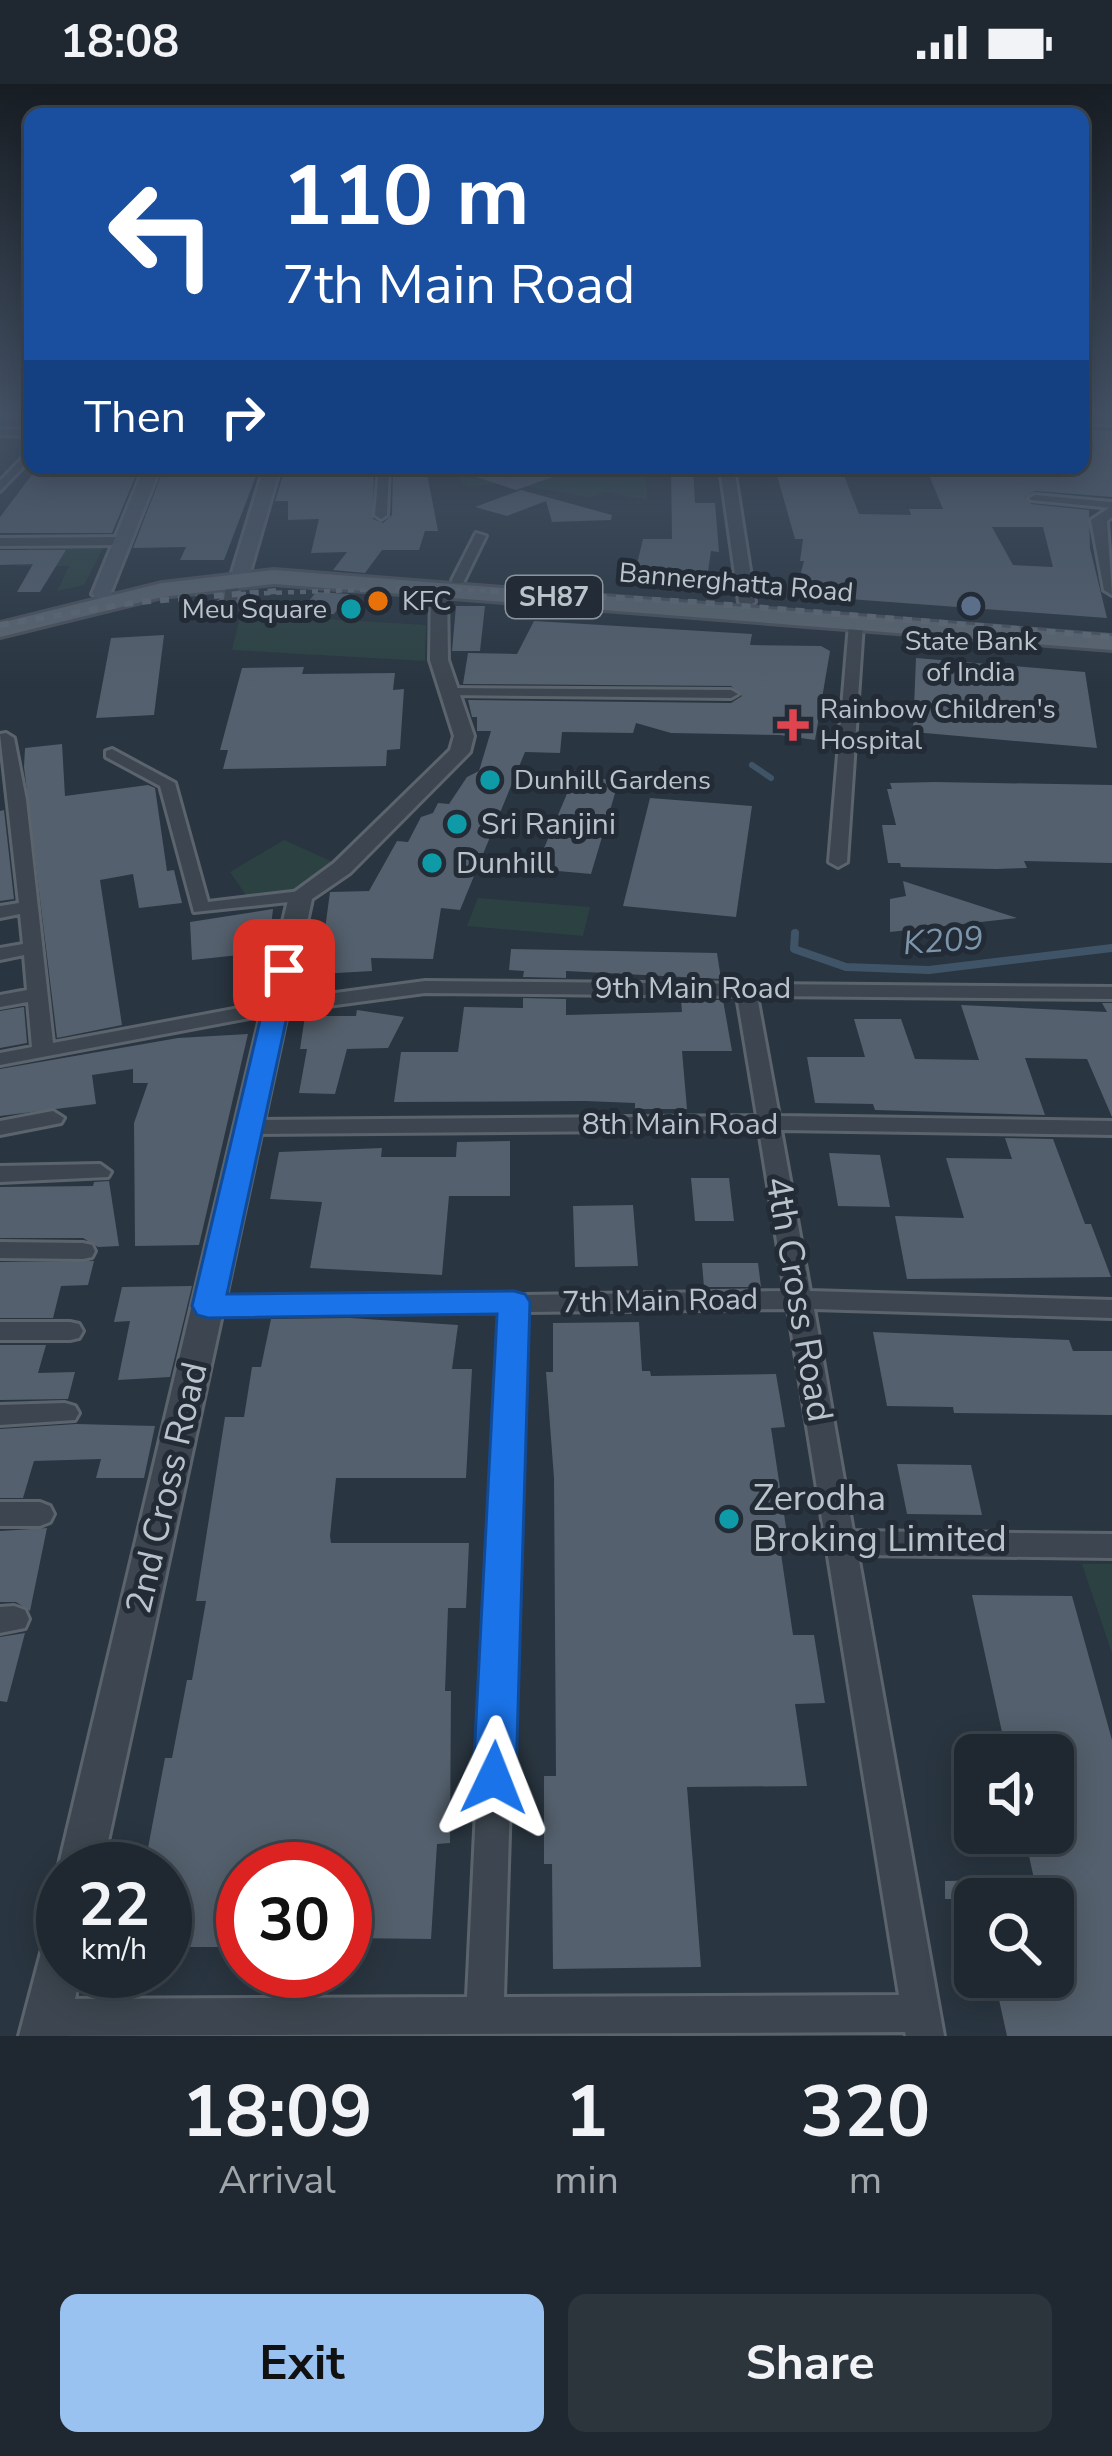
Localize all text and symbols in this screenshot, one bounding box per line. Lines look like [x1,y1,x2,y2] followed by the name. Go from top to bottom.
[60,12,179,73] text: 18:08
[282,139,530,254] text: 110 m
[84,156,240,312] icon: left
[282,248,635,322] text: 7th Main Road
[210,384,276,450] icon: right
[84,387,186,448] text: Then
[617,554,855,612] street label: Bannerghatta Road
[506,576,602,618] road number: SH87
[402,583,451,620] place label: KFC
[365,588,391,614] marker: KFC
[182,591,327,628] place label: Meu Square
[958,593,984,619] marker: State Bank of India
[338,596,364,622] marker: Meu Square
[905,623,1038,691] place label: State Bank of India
[820,691,1056,759] place label: Rainbow Children's Hospital
[777,709,809,741] marker: Rainbow Children's Hospital
[514,762,711,799] place label: Dunhill Gardens
[477,767,503,793] marker: Dunhill Gardens
[481,804,616,845] place label: Sri Ranjini
[444,811,470,837] marker: Sri Ranjini
[456,843,554,884] place label: Dunhill
[419,850,445,876] marker: Dunhill
[902,916,984,966] water label: K209
[233,919,335,1021] pin
[251,937,317,1003] icon: arrive
[595,968,791,1009] street label: 9th Main Road
[582,1104,778,1145] street label: 8th Main Road
[753,1172,845,1426] street label: 4th Cross Road
[562,1279,758,1323] street label: 7th Main Road
[114,1357,220,1619] street label: 2nd Cross Road
[753,1474,1007,1564] place label: Zerodha Broking Limited
[716,1506,742,1532] marker: Zerodha Broking Limited
[431,1715,557,1841] position arrow
[954,1734,1074,1998] map controls
[954,1734,1074,1854] button: sound
[216,1842,372,1998] speed limit sign: 30
[78,1864,150,1946] text: 22
[954,1878,1074,1998] button: search
[81,1929,147,1970] text: km/h
[182,2063,372,2161] text: 18:09
[565,2063,608,2161] text: 1
[801,2063,930,2161] text: 320
[218,2154,336,2207] text: Arrival
[554,2154,619,2207] text: min
[849,2154,882,2207] text: m
[60,2294,544,2432] button: Exit
[568,2294,1052,2432] button: Share

